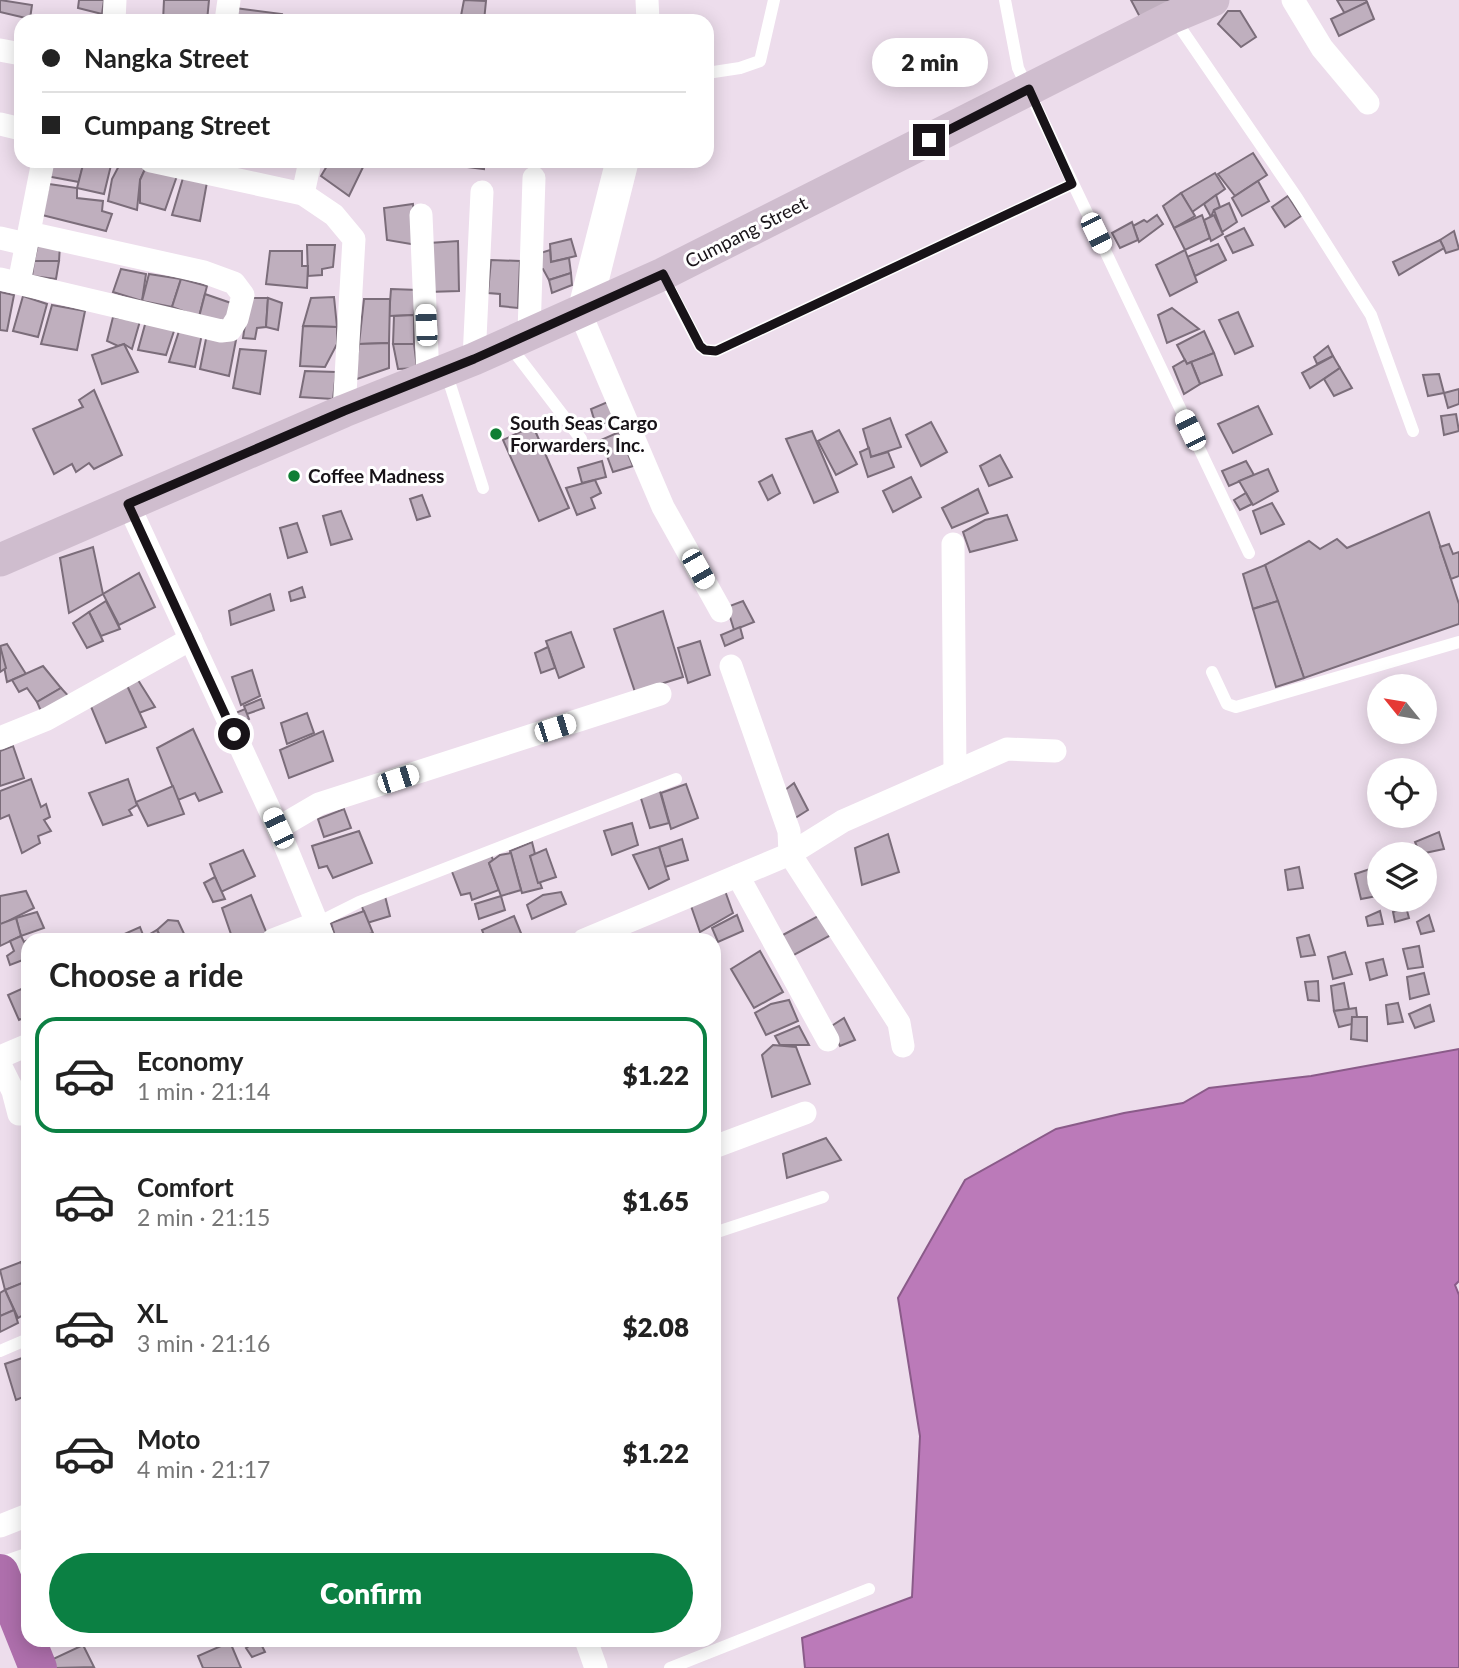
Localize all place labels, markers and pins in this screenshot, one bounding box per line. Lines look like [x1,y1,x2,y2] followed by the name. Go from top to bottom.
[510,411,658,456] place label: South Seas Cargo Forwarders, Inc.
[488,426,504,442] marker: South Seas Cargo Forwarders, Inc.
[308,464,444,487] place label: Coffee Madness
[286,468,302,484] marker: Coffee Madness

